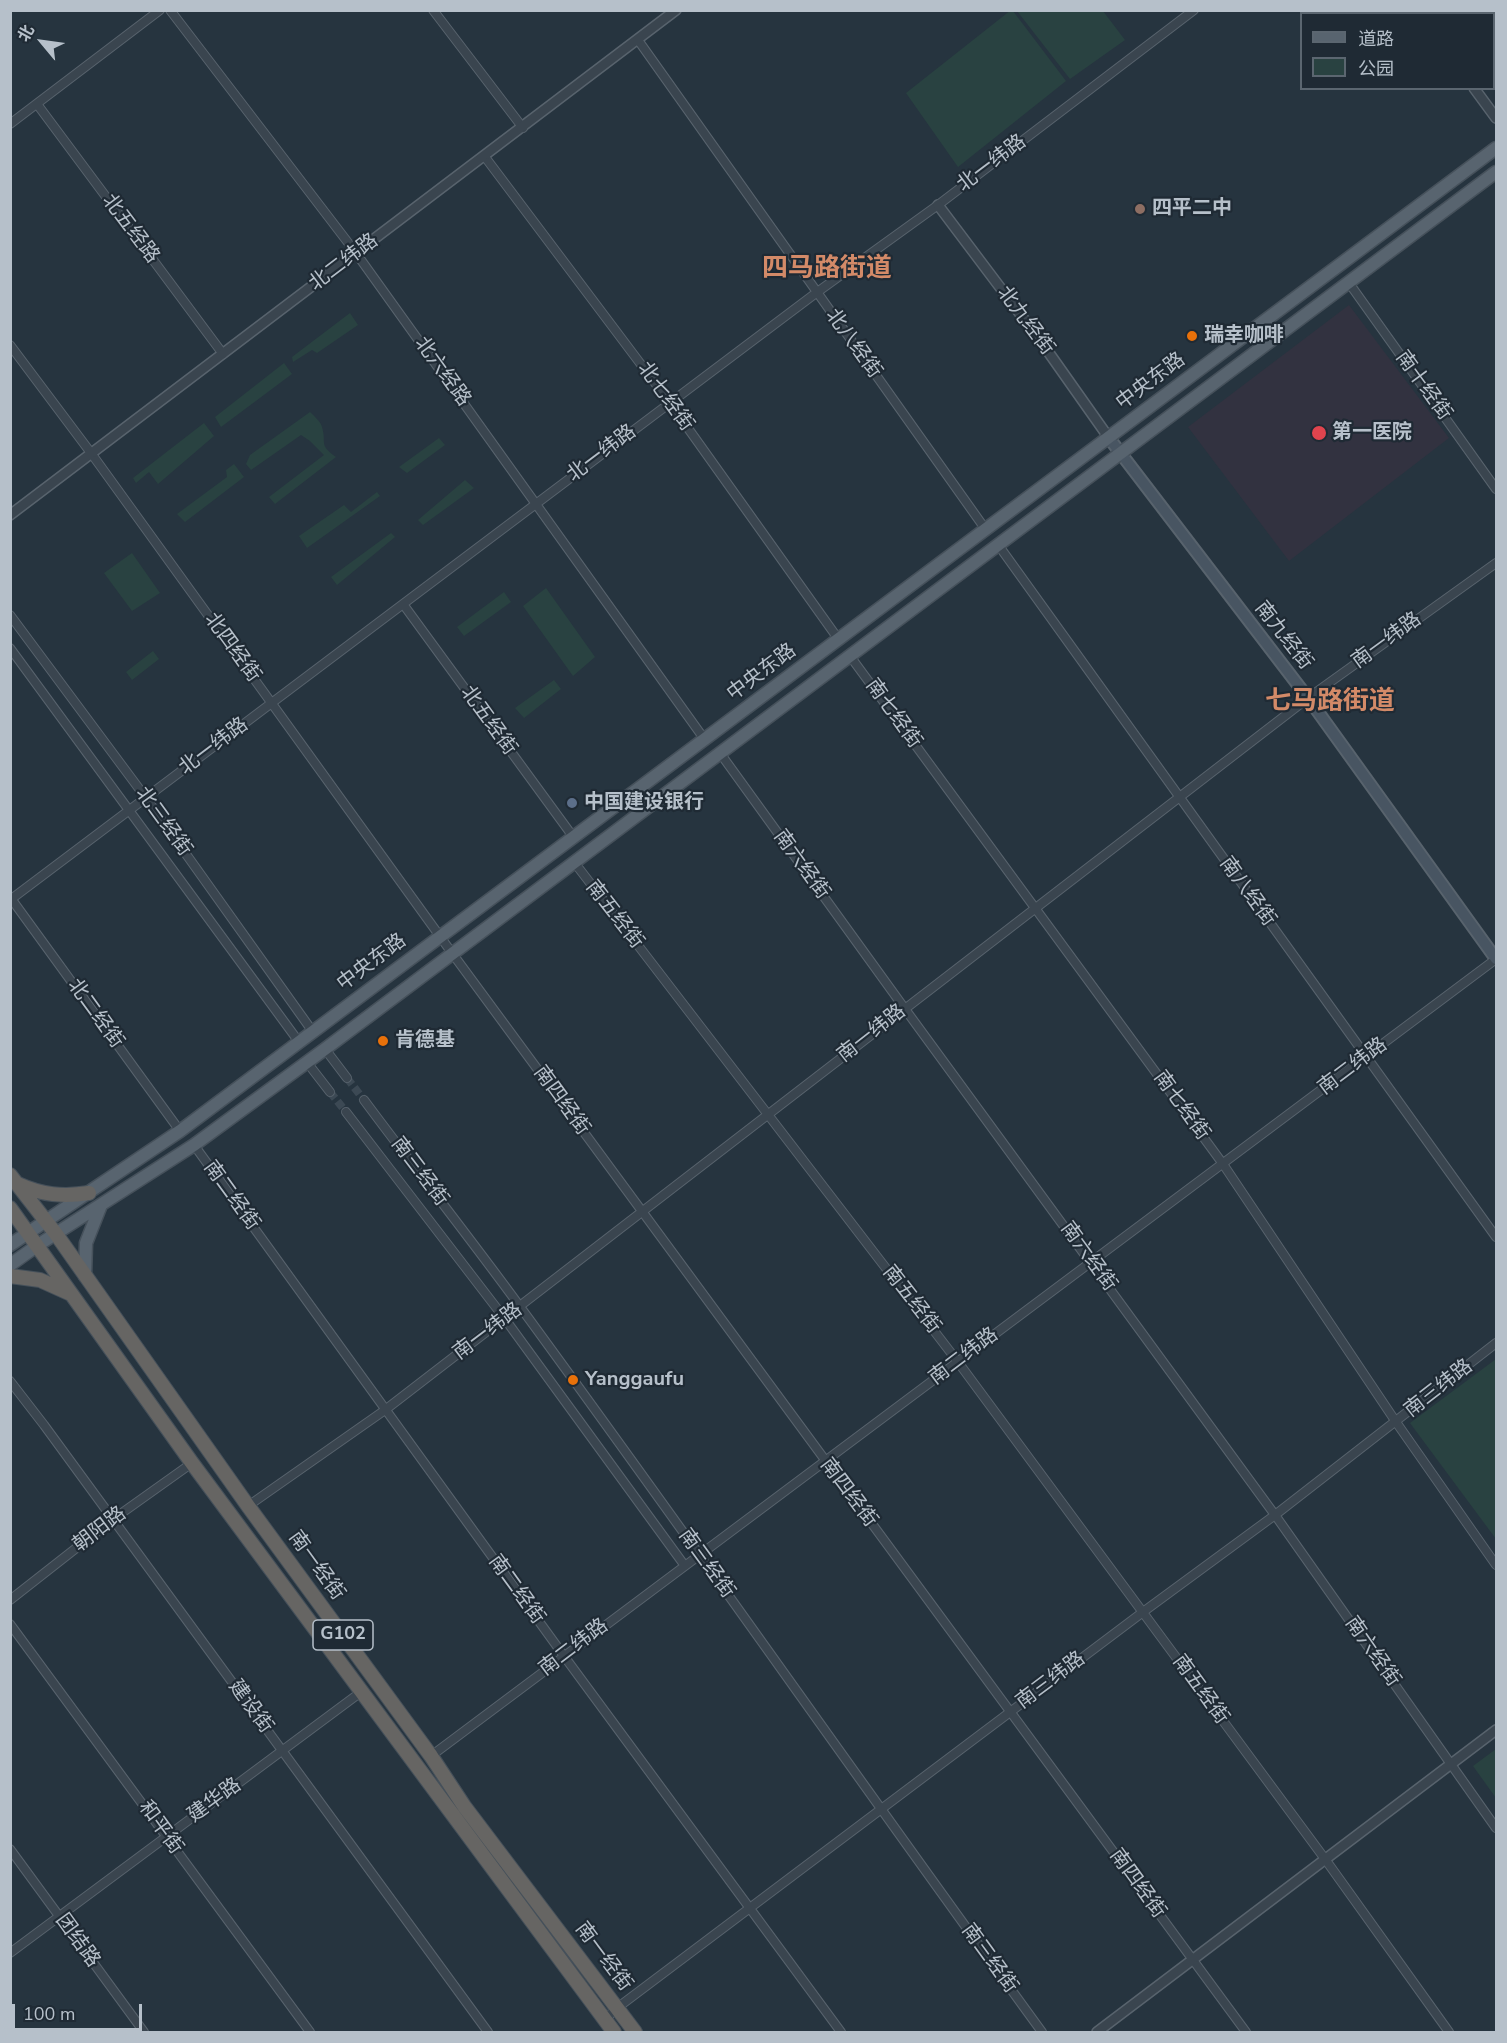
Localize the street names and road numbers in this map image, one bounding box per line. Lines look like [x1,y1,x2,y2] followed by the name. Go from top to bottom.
[953,130,1031,198] street label: 北一纬路
[96,190,164,268] street label: 北五经路
[305,229,383,297] street label: 北二纬路
[991,282,1059,360] street label: 北九经街
[820,305,886,383] street label: 北八经街
[409,333,475,411] street label: 北六经路
[1390,347,1456,425] street label: 南十经街
[1112,348,1190,416] street label: 中央东路
[632,358,698,436] street label: 北七经街
[563,420,641,488] street label: 北一纬路
[1249,597,1317,675] street label: 南九经街
[1348,608,1426,674] street label: 南一纬路
[199,609,265,687] street label: 北四经街
[723,639,801,707] street label: 中央东路
[860,675,926,753] street label: 南七经街
[455,682,521,760] street label: 北五经街
[175,713,253,781] street label: 北一纬路
[130,783,196,861] street label: 北三经街
[768,826,834,904] street label: 南六经街
[1214,853,1280,931] street label: 南八经街
[580,876,648,954] street label: 南五经街
[333,929,411,997] street label: 中央东路
[62,975,128,1053] street label: 北二经街
[833,1000,911,1068] street label: 南一纬路
[1314,1033,1392,1101] street label: 南二纬路
[528,1062,594,1140] street label: 南四经街
[1148,1067,1214,1145] street label: 南七经街
[385,1133,453,1211] street label: 南三经街
[198,1157,264,1235] street label: 南二经街
[1055,1218,1121,1296] street label: 南六经街
[877,1261,945,1339] street label: 南五经街
[449,1298,527,1366] street label: 南一纬路
[925,1323,1003,1391] street label: 南二纬路
[1400,1355,1478,1423] street label: 南三纬路
[814,1454,882,1532] street label: 南四经街
[69,1502,131,1558] street label: 朝阳路
[673,1525,739,1603] street label: 南三经街
[283,1527,349,1605] street label: 南一经街
[483,1551,549,1629] street label: 南二经街
[1339,1612,1405,1692] street label: 南六经街
[535,1614,613,1682] street label: 南二纬路
[313,1620,373,1650] road number: G102
[1012,1647,1090,1715] street label: 南三纬路
[1167,1651,1233,1729] street label: 南五经街
[223,1676,277,1738] street label: 建设街
[184,1774,246,1828] street label: 建华路
[133,1797,187,1859] street label: 和平街
[1104,1845,1170,1923] street label: 南四经街
[50,1910,104,1972] street label: 团结路
[569,1918,637,1996] street label: 南一经街
[956,1920,1022,1998] street label: 南三经街

